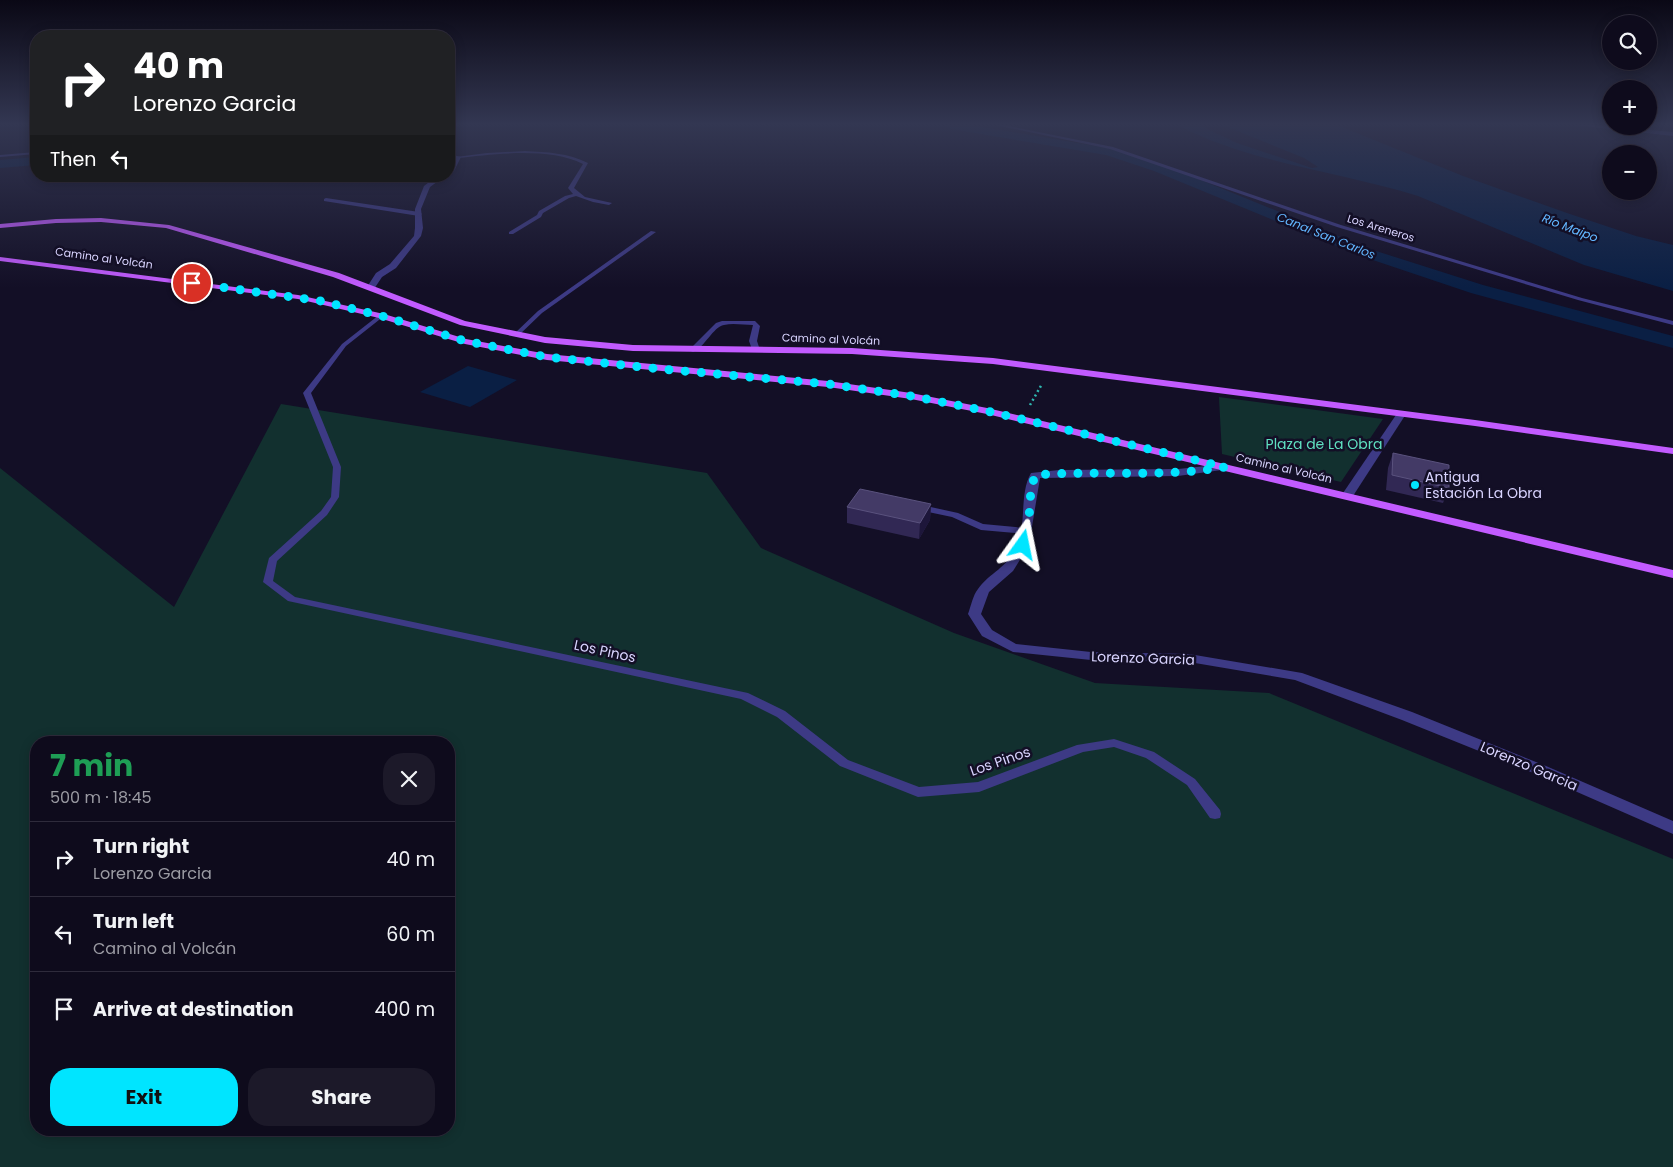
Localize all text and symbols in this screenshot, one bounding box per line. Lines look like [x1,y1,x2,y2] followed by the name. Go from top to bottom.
[1602,15,1657,200] map controls
[1602,15,1657,70] button: search
[133,41,224,90] text: 40 m
[50,50,115,115] icon: right
[1602,80,1657,135] button: +
[133,88,296,119] text: Lorenzo Garcia
[106,145,134,173] icon: left
[1602,145,1657,200] button: −
[50,146,96,173] text: Then
[1274,208,1378,263] water label: Canal San Carlos
[1540,209,1601,246] water label: Río Maipo
[1345,210,1417,246] street label: Los Areneros
[54,243,154,273] street label: Camino al Volcán
[171,262,213,304] pin
[178,269,206,297] icon: arrive
[782,329,880,349] street label: Camino al Volcán
[1266,434,1382,454] park label: Plaza de La Obra
[1234,449,1334,487] street label: Camino al Volcán
[1425,467,1542,503] place label: Antigua Estación La Obra
[1409,479,1421,491] marker: Antigua Estación La Obra
[996,518,1048,570] position arrow
[572,635,638,667] street label: Los Pinos
[1091,646,1195,670] street label: Lorenzo Garcia
[1477,736,1581,796] street label: Lorenzo Garcia
[967,741,1033,781] street label: Los Pinos
[50,744,133,787] text: 7 min
[383,753,435,805] button: close
[50,786,152,809] text: 500 m · 18:45
[93,833,189,860] text: Turn right
[50,845,78,873] icon: right
[386,846,435,873] text: 40 m
[93,862,212,885] text: Lorenzo Garcia
[93,908,174,935] text: Turn left
[50,920,78,948] icon: left
[386,921,435,948] text: 60 m
[93,937,236,960] text: Camino al Volcán
[50,995,78,1023] icon: arrive
[93,996,294,1023] text: Arrive at destination
[375,996,435,1023] text: 400 m
[50,1068,238,1126] button: Exit
[248,1068,435,1126] button: Share

